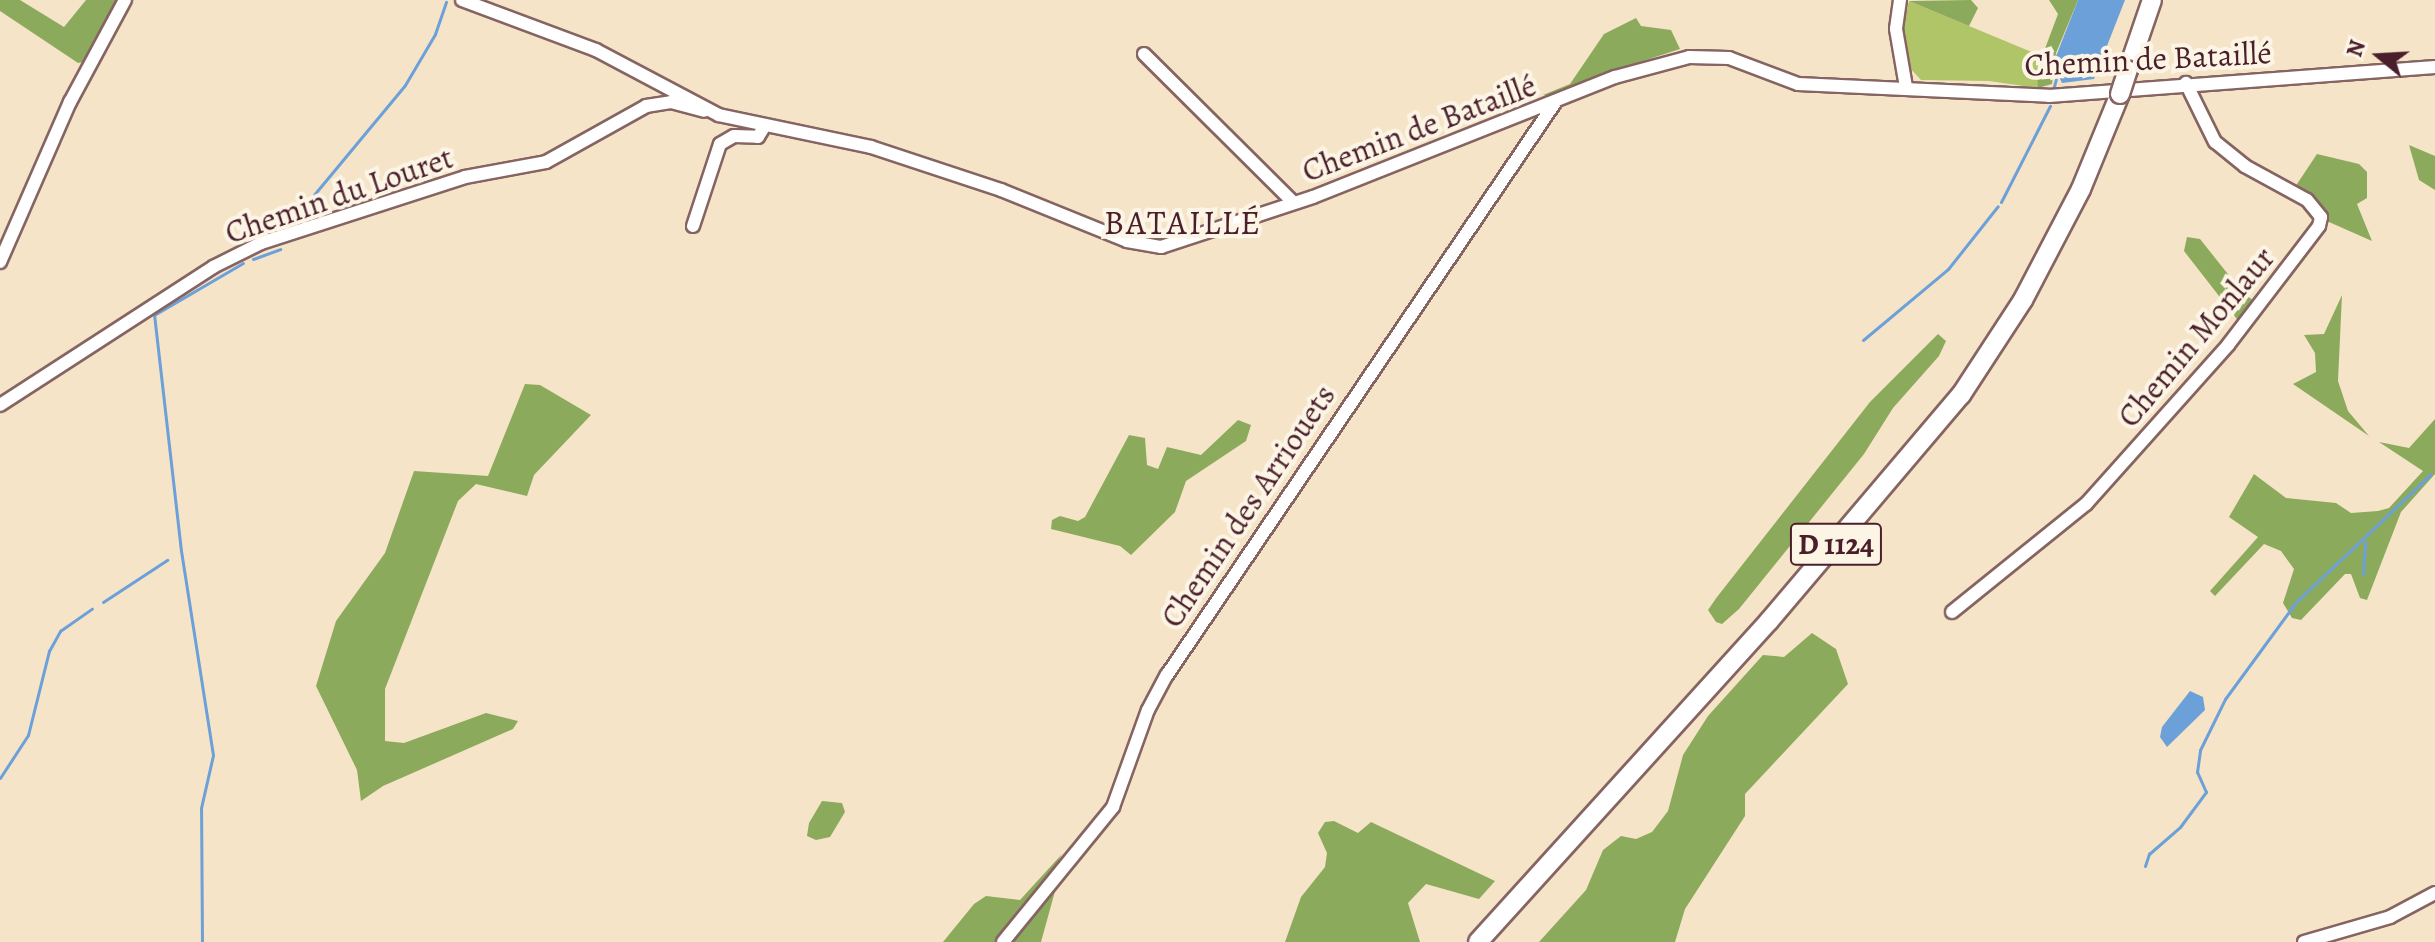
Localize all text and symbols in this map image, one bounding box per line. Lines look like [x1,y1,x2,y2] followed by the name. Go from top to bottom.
[2339,16,2419,96] north arrow
[2024,33,2272,85] street label: Chemin de Bataillé
[2339,36,2373,61] text: N
[1297,66,1541,190] street label: Chemin de Bataillé
[220,138,458,252] street label: Chemin du Louret
[1104,203,1262,243] district label: BATAILLÉ
[2110,239,2282,435] street label: Chemin Monlaur
[1153,377,1343,635] street label: Chemin des Arriouets
[1788,518,1884,570] road number: D 1124

